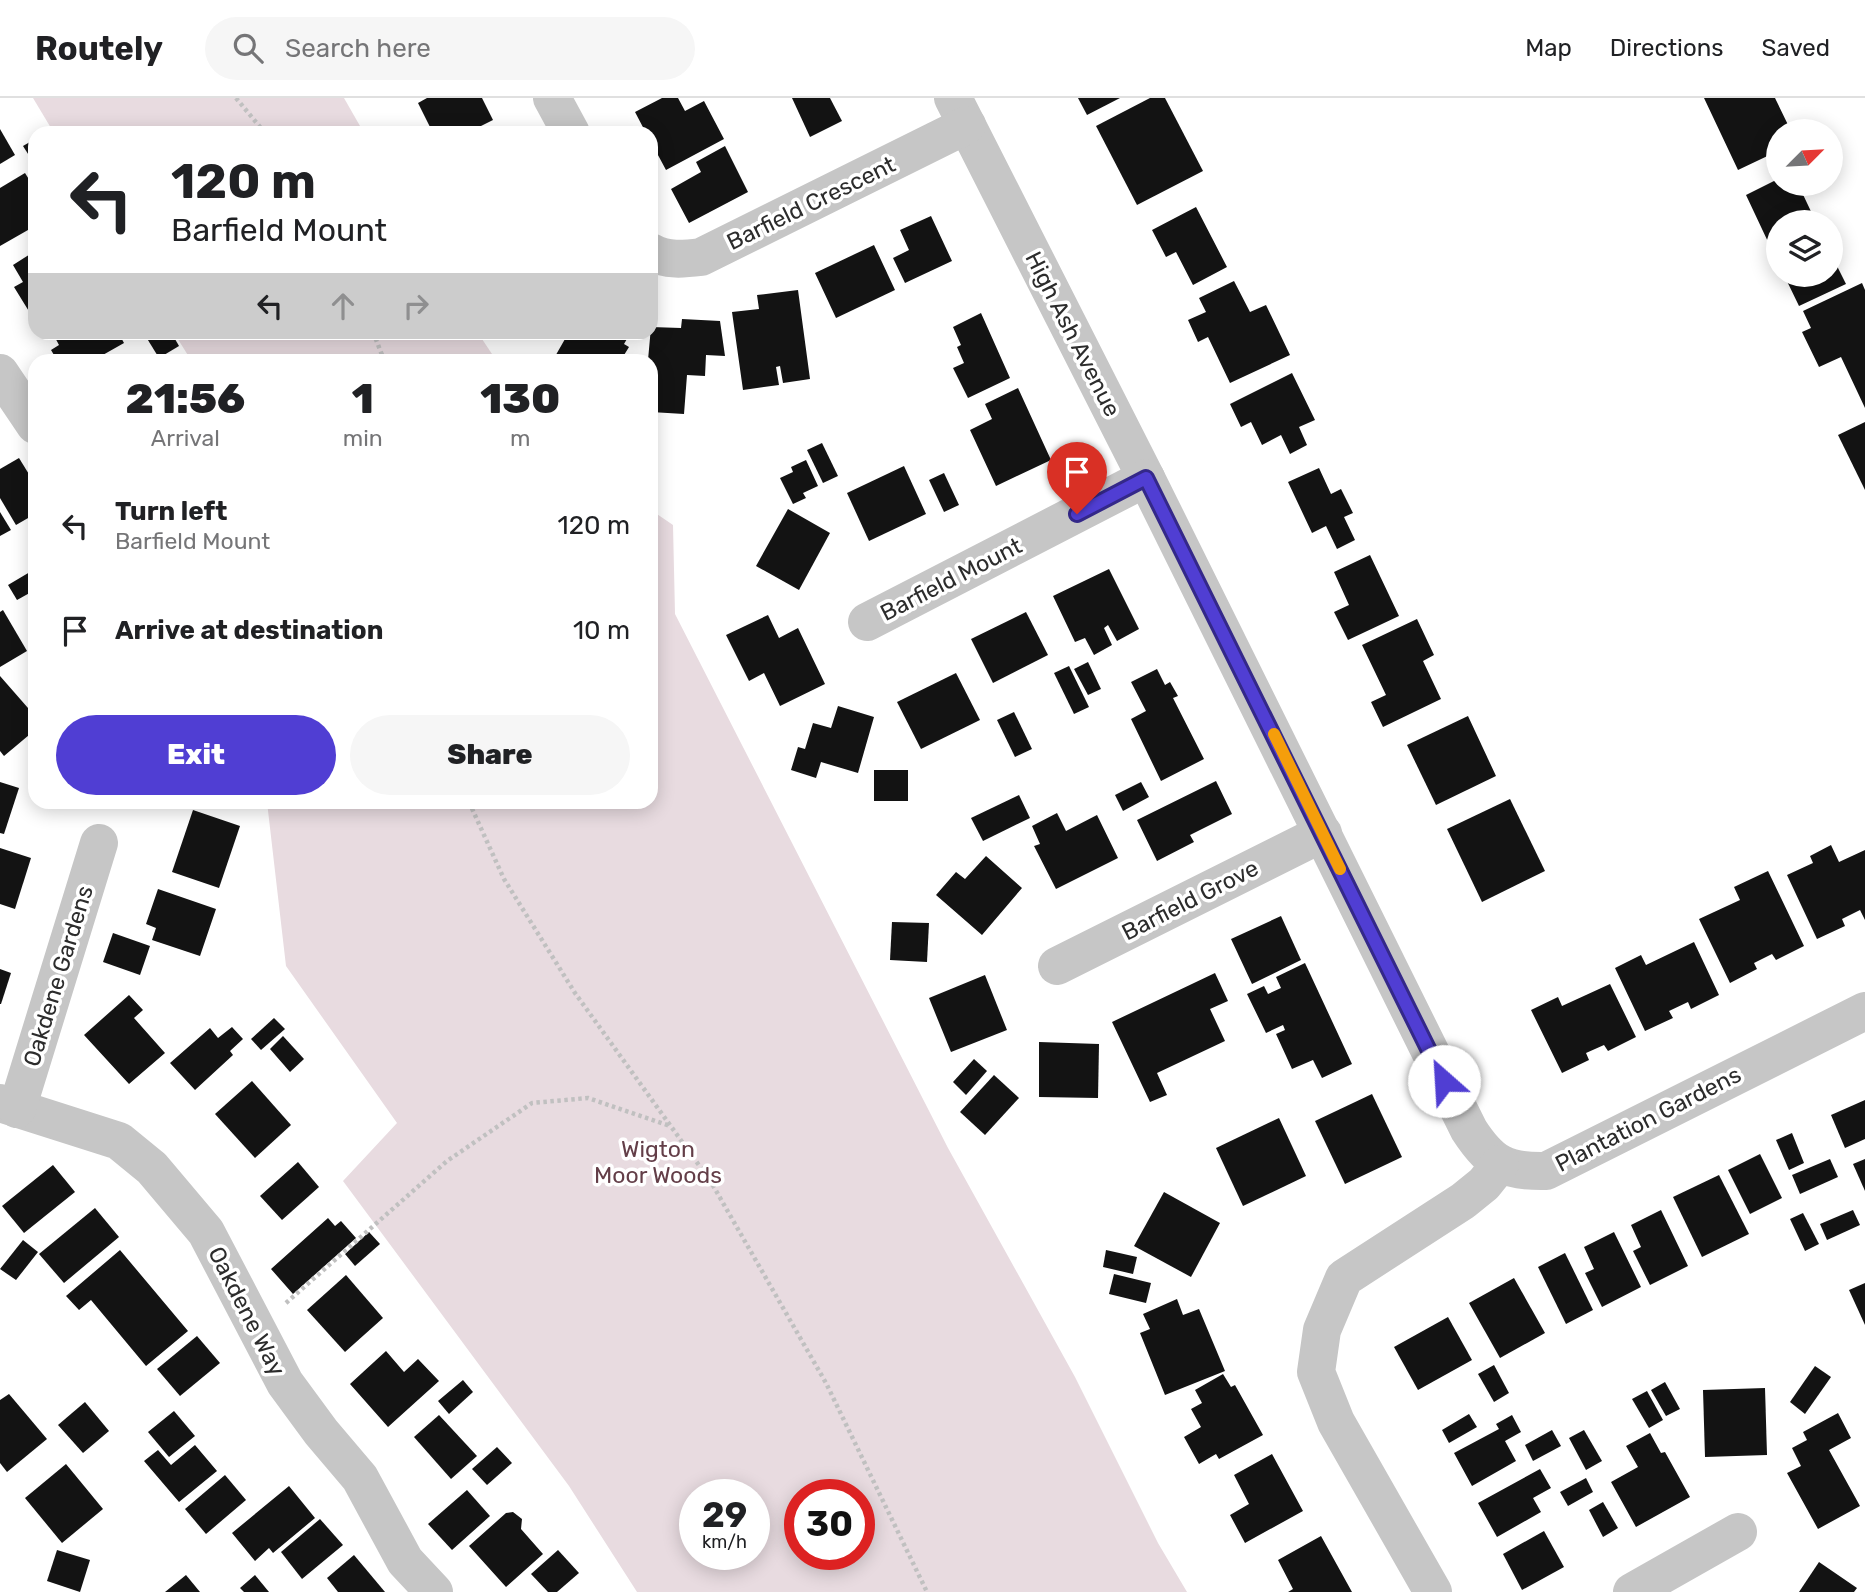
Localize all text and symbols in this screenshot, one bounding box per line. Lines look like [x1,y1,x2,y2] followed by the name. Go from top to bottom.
[205,17,695,80] search box
[35,29,163,68] text: Routely
[229,29,267,67] icon: search
[285,33,431,64] text: Search here
[1525,34,1572,62] text: Map
[1610,34,1723,62] text: Directions
[1761,34,1830,62] text: Saved
[1766,119,1843,196] north arrow
[1766,119,1843,287] map controls
[722,150,900,256] street label: Barfield Crescent
[171,152,316,210] text: 120 m
[56,154,147,245] icon: left
[1766,210,1843,287] button: layers
[171,211,387,249] text: Barfield Mount
[1019,247,1127,421] street label: High Ash Avenue
[251,287,289,325] icon: left
[324,287,362,325] icon: ahead
[397,287,435,325] icon: right
[126,374,245,424] text: 21:56
[352,374,374,424] text: 1
[480,374,560,424] text: 130
[151,424,220,452] text: Arrival
[343,424,383,452] text: min
[510,424,531,452] text: m
[1047,442,1107,514] pin
[1058,453,1096,491] icon: arrive
[115,496,227,527] text: Turn left
[56,507,94,545] icon: left
[558,510,630,541] text: 120 m
[115,527,270,555] text: Barfield Mount
[875,531,1027,627] street label: Barfield Mount
[56,612,94,650] icon: arrive
[115,615,383,646] text: Arrive at destination
[573,615,630,646] text: 10 m
[56,715,336,795] button: Exit
[350,715,630,795] button: Share
[1117,854,1263,946] street label: Barfield Grove
[17,882,99,1070] street label: Oakdene Gardens
[1407,1044,1481,1118] position arrow
[1550,1060,1746,1178] street label: Plantation Gardens
[594,1135,722,1189] park label: Wigton Moor Woods
[202,1242,292,1381] street label: Oakdene Way
[784,1479,875,1570] speed limit sign: 30
[702,1494,747,1536] text: 29
[702,1531,747,1553] text: km/h

